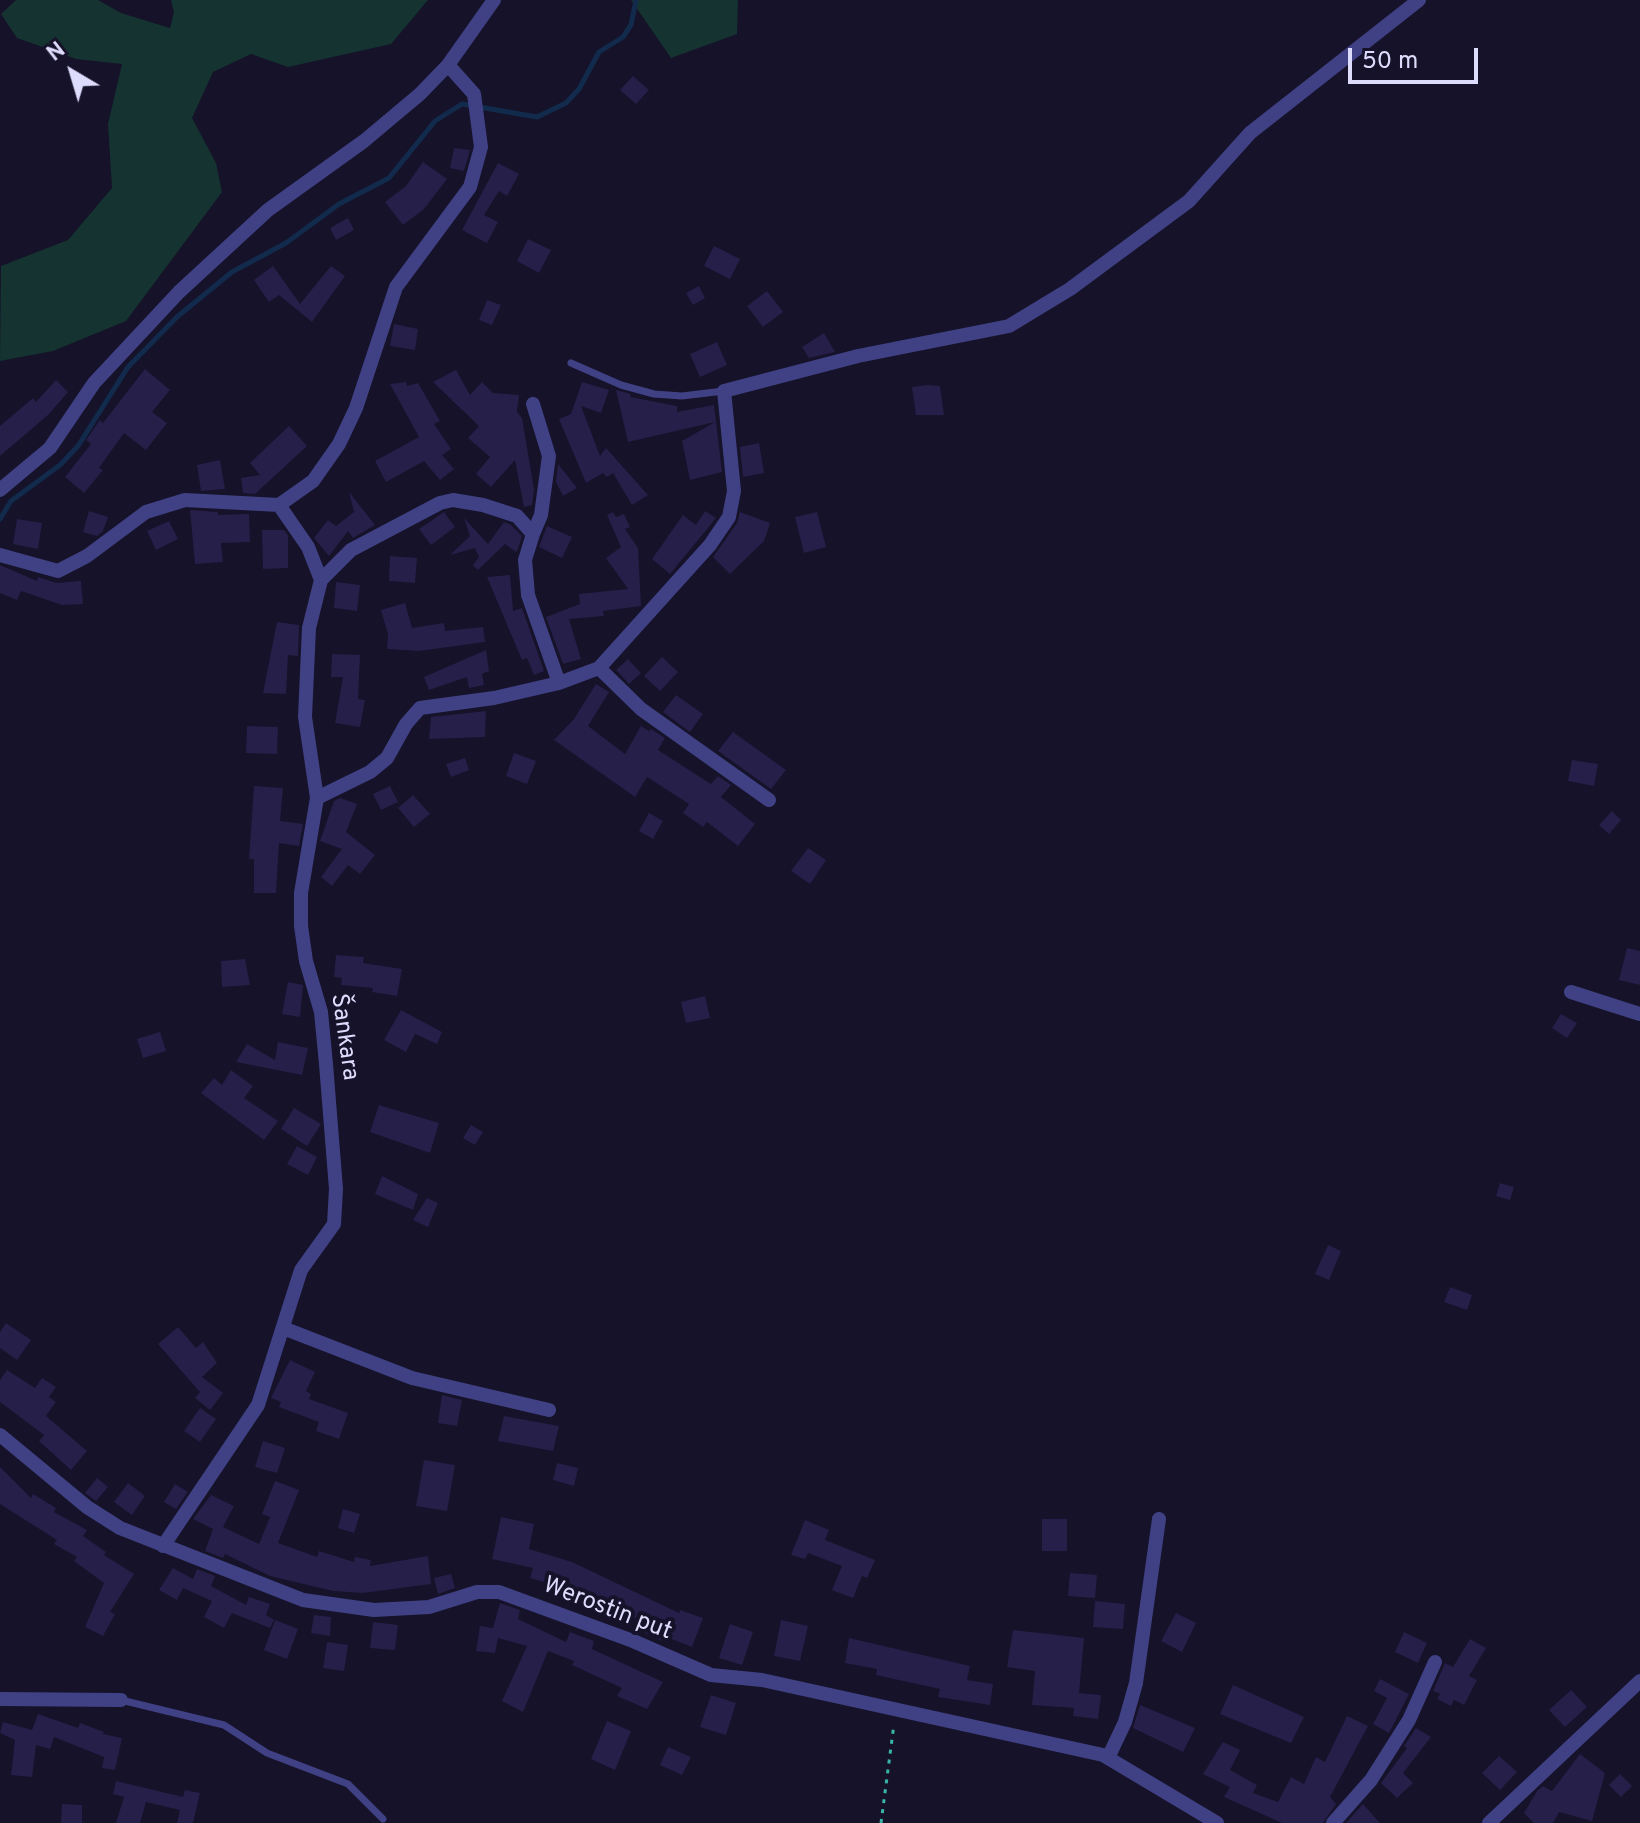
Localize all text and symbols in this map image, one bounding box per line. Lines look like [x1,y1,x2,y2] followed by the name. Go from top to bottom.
[32,32,112,112] north arrow
[1352,32,1482,82] scale bar
[42,37,71,68] text: N
[1362,47,1418,77] text: 50 m
[323,992,363,1082] street label: Šankara
[538,1572,676,1648] street label: Werostin put

